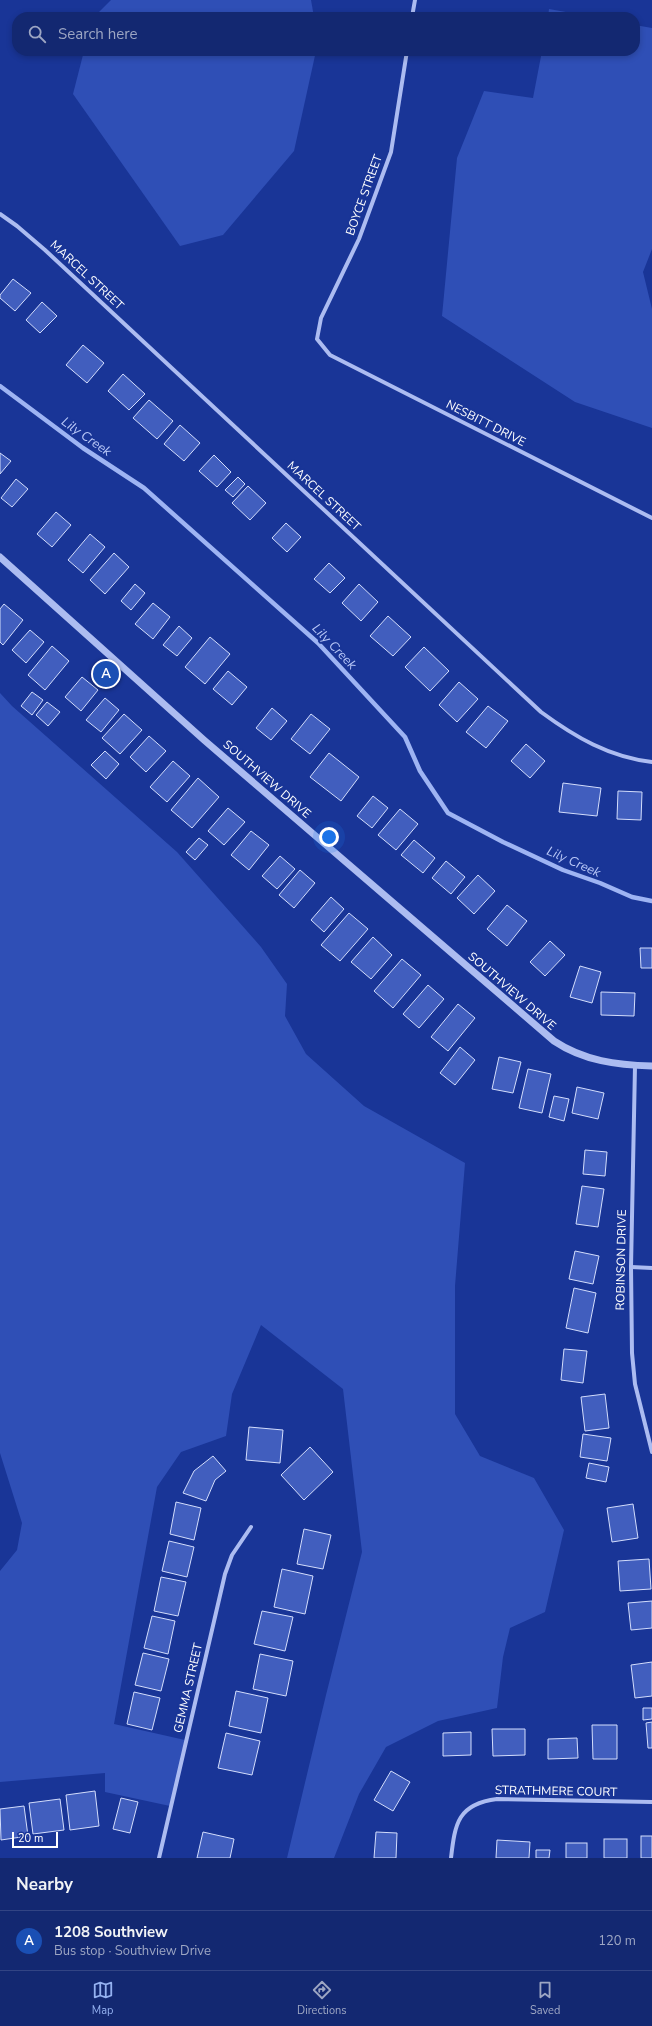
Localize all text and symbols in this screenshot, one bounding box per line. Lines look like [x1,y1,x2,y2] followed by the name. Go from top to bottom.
[12,12,640,56] search box
[26,23,48,45] icon: search
[58,24,138,44] text: Search here
[342,152,386,238] street label: BOYCE STREET
[47,237,128,314] street label: MARCEL STREET
[443,396,529,450] street label: NESBITT DRIVE
[58,413,116,461] water label: Lily Creek
[284,458,365,535] street label: MARCEL STREET
[308,620,361,674] water label: Lily Creek
[93,659,119,689] pin: A
[220,736,314,822] street label: SOUTHVIEW DRIVE
[319,827,339,847] your location
[544,842,604,882] water label: Lily Creek
[465,948,559,1034] street label: SOUTHVIEW DRIVE
[612,1209,630,1311] street label: ROBINSON DRIVE
[170,1641,206,1734] street label: GEMMA STREET
[495,1782,618,1800] street label: STRATHMERE COURT
[12,1830,58,1849] scale bar
[18,1831,43,1846] text: 20 m
[16,1873,73,1896] text: Nearby
[54,1922,168,1942] text: 1208 Southview
[24,1932,34,1950] text: A
[598,1932,636,1950] text: 120 m
[54,1942,211,1960] text: Bus stop · Southview Drive
[92,1979,114,2018] tab: Map
[297,1979,347,2018] tab: Directions
[530,1979,560,2018] tab: Saved

